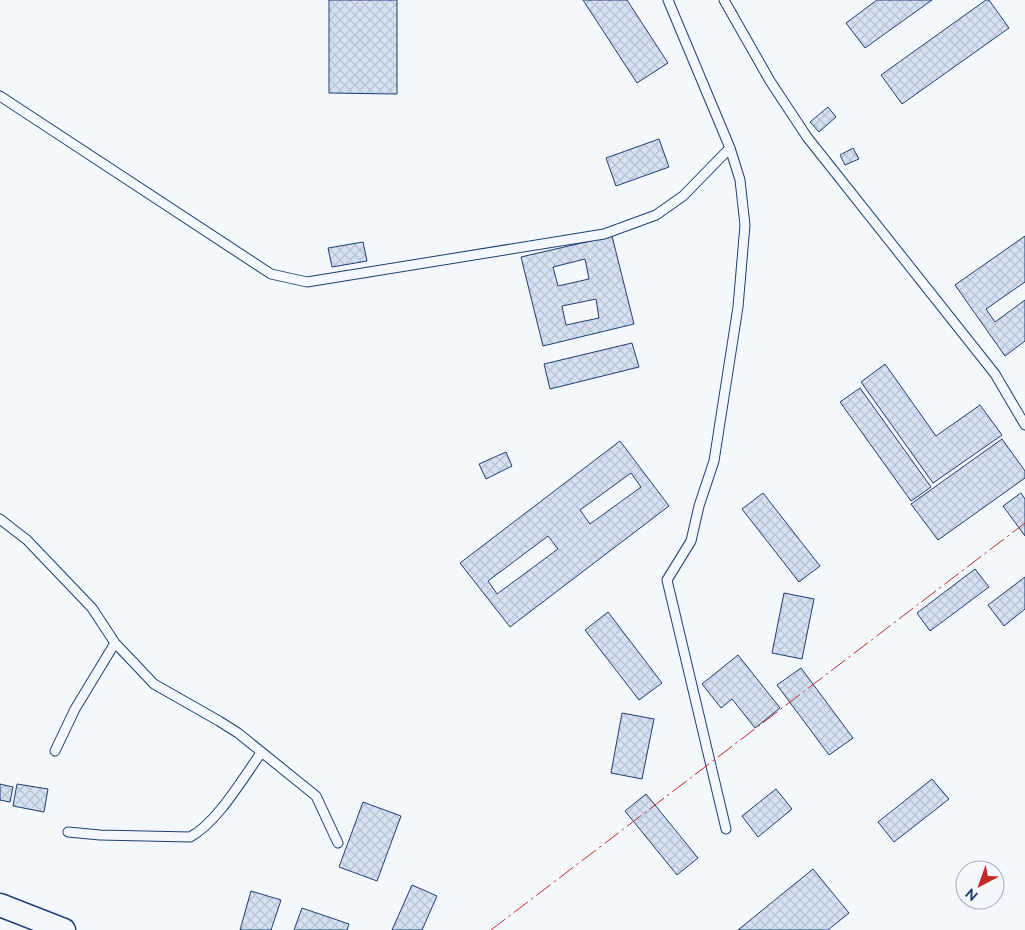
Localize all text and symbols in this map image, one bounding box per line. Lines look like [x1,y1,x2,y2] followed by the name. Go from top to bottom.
[955,860,1005,910] north arrow
[962,885,981,904] text: N

